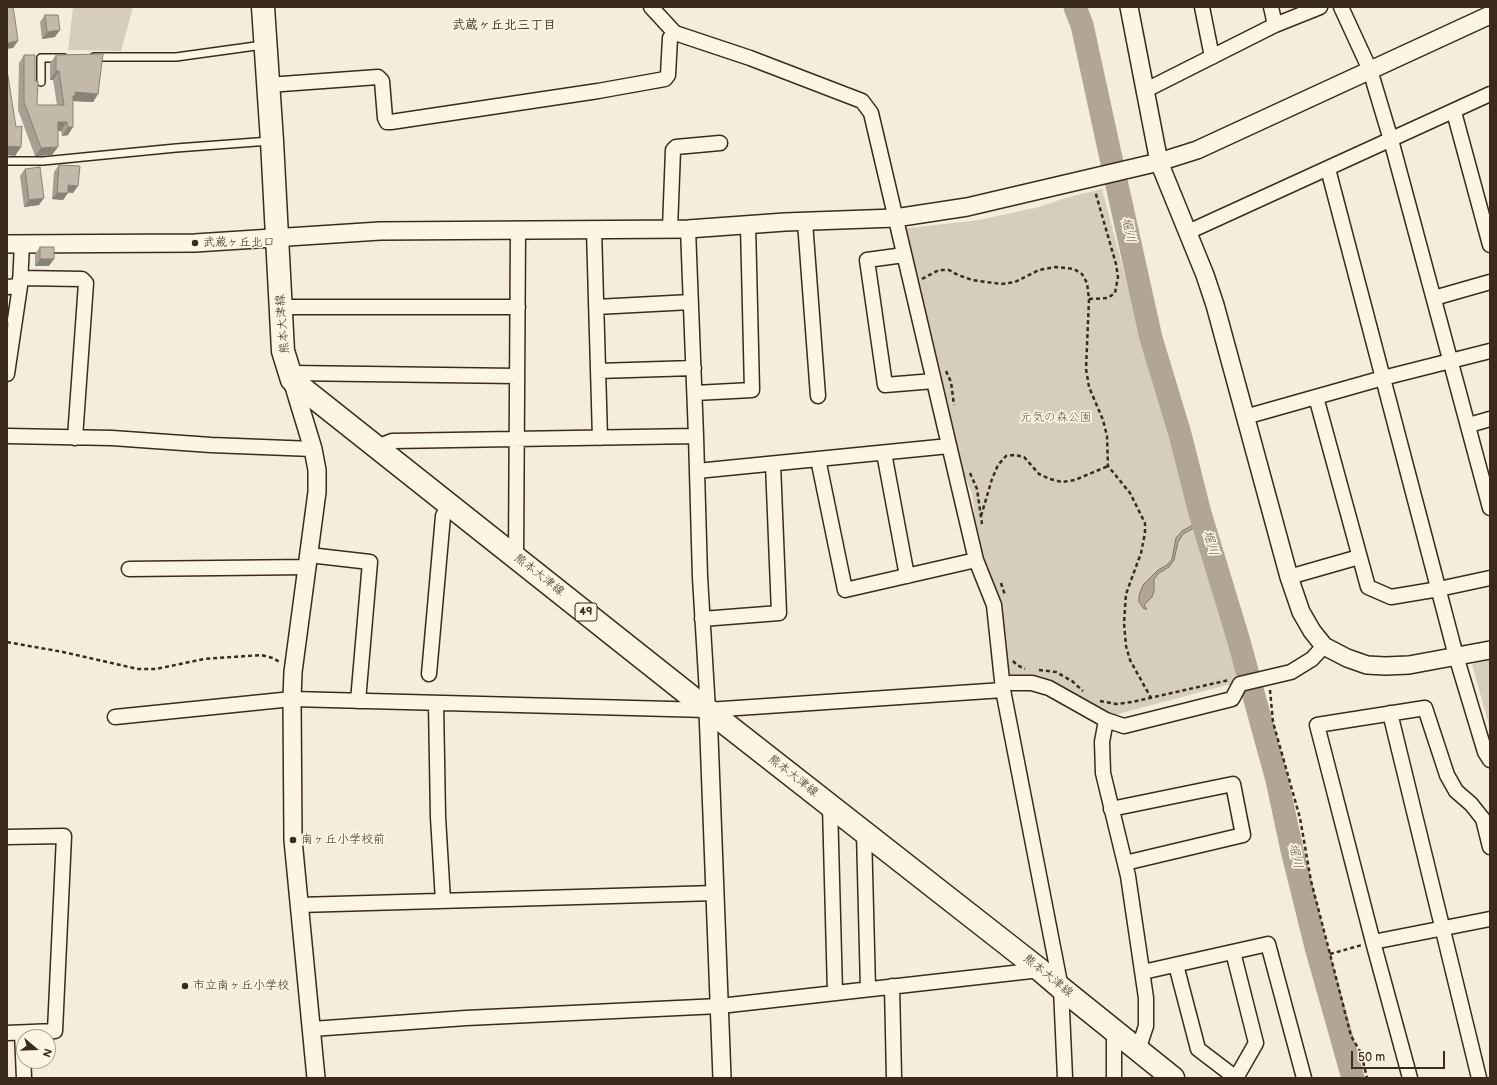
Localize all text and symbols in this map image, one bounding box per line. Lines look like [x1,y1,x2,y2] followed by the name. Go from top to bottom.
[452,18,556,34] district label: 武蔵ヶ丘北三丁目
[1118,216,1138,244] water label: 堀川
[203,236,275,250] place label: 武蔵ヶ丘北口
[190,238,200,248] marker: 武蔵ヶ丘北口
[273,293,293,355] street label: 熊本大津線
[1020,411,1092,425] park label: 元気の森公園
[1199,528,1221,558] water label: 堀川
[511,551,567,599] street label: 熊本大津線
[575,603,597,621] road number: 49
[765,752,821,800] street label: 熊本大津線
[301,833,385,847] place label: 南ヶ丘小学校前
[288,835,298,845] marker: 南ヶ丘小学校前
[1284,842,1306,870] water label: 堀川
[1020,952,1076,1000] street label: 熊本大津線
[193,979,289,993] place label: 市立南ヶ丘小学校
[180,981,190,991] marker: 市立南ヶ丘小学校
[16,1029,56,1069] north arrow
[1353,1043,1447,1069] scale bar
[39,1047,54,1059] text: N
[1358,1050,1385,1065] text: 50 m

